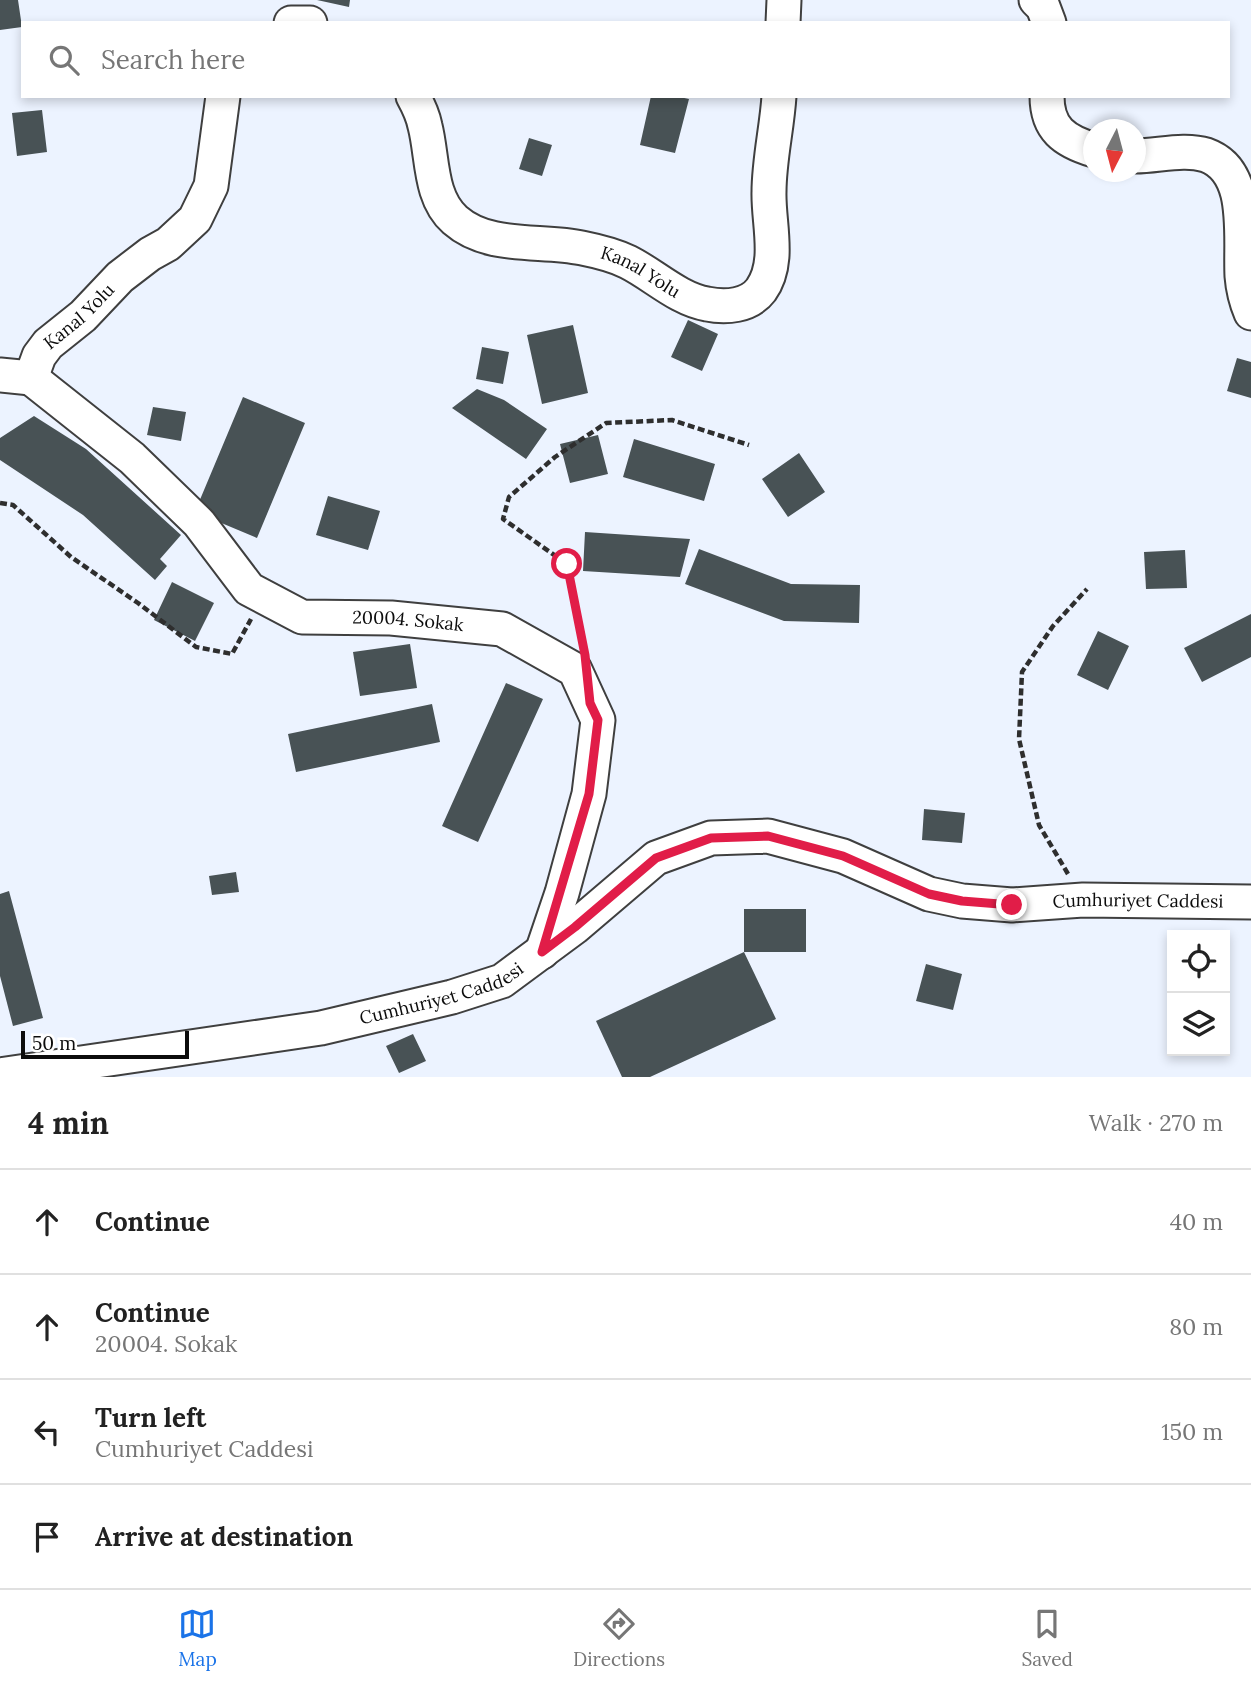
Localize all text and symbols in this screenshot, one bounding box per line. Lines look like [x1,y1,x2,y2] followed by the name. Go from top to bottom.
[21,21,1230,98] search box
[45,41,83,79] icon: search
[101,43,245,76] text: Search here
[1083,119,1146,182] north arrow
[598,241,685,303] street label: Kanal Yolu
[39,278,119,354] street label: Kanal Yolu
[551,548,582,579] route start
[352,606,465,636] street label: 20004. Sokak
[1052,888,1224,913] street label: Cumhuriyet Caddesi
[996,889,1027,920] route end
[1167,930,1230,1056] map controls
[1167,930,1230,993] button: locate
[357,957,528,1029] street label: Cumhuriyet Caddesi
[1167,993,1230,1056] button: layers
[21,1028,189,1060] scale bar
[32,1031,76,1055] text: 50 m
[28,1104,109,1142] text: 4 min
[1089,1108,1223,1137] text: Walk · 270 m
[28,1203,66,1241] icon: ahead
[95,1205,210,1238] text: Continue
[1170,1207,1223,1236] text: 40 m
[95,1296,210,1329] text: Continue
[28,1308,66,1346] icon: ahead
[1169,1312,1223,1341] text: 80 m
[95,1329,237,1358] text: 20004. Sokak
[95,1401,206,1434] text: Turn left
[28,1413,66,1451] icon: left
[1161,1417,1223,1446] text: 150 m
[95,1434,313,1463] text: Cumhuriyet Caddesi
[28,1518,66,1556] icon: arrive
[95,1520,353,1553] text: Arrive at destination
[178,1605,217,1671] tab: Map
[573,1605,665,1671] tab: Directions
[1021,1605,1073,1671] tab: Saved

